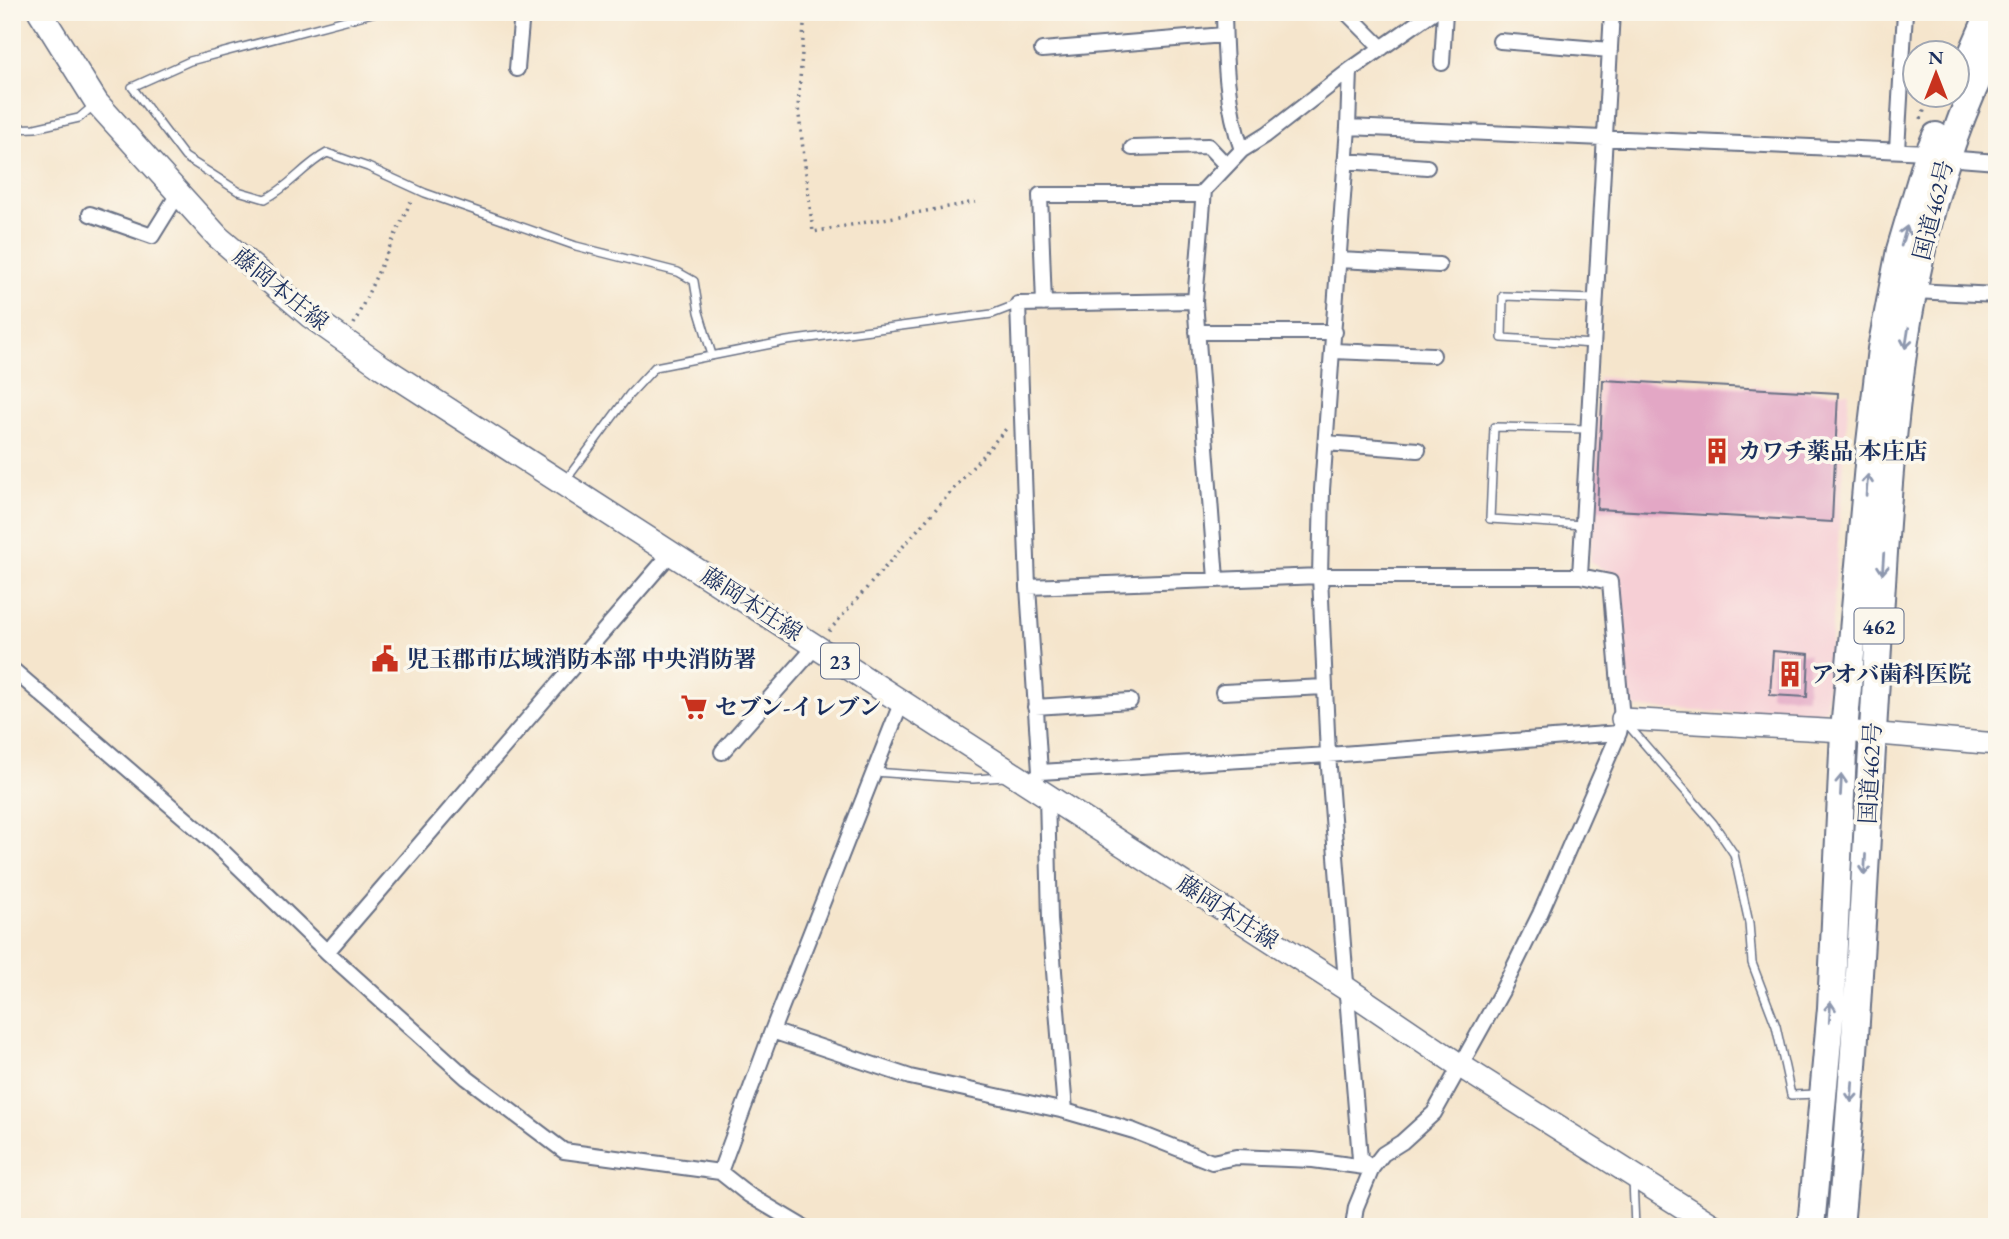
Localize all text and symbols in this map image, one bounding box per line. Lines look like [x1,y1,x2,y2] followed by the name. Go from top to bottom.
[1900,38,1970,108] north arrow
[1928,45,1944,70] text: N
[1906,157,1960,263] street label: 国道462号
[1899,226,1912,248] one-way arrow
[227,241,335,337] street label: 藤岡本庄線
[1900,326,1913,349] one-way arrow
[1702,436,1732,466] building icon: カワチ薬品 本庄店
[1738,436,1927,466] place label: カワチ薬品 本庄店
[1860,474,1873,497] one-way arrow
[1877,553,1890,576] one-way arrow
[696,560,808,648] street label: 藤岡本庄線
[1854,608,1904,644] road number: 462
[370,644,400,674] public building icon: 児玉郡市広域消防本部 中央消防署
[406,644,756,674] place label: 児玉郡市広域消防本部 中央消防署
[821,644,859,678] road number: 23
[1775,659,1805,689] building icon: アオバ歯科医院
[1811,659,1971,689] place label: アオバ歯科医院
[679,692,709,722] supermarket icon: セブン-イレブン
[715,692,881,722] place label: セブン-イレブン
[1852,721,1888,825] street label: 国道462号
[1835,774,1848,797] one-way arrow
[1859,853,1872,876] one-way arrow
[1172,868,1284,956] street label: 藤岡本庄線
[1824,1002,1837,1024] one-way arrow
[1845,1080,1858,1103] one-way arrow

